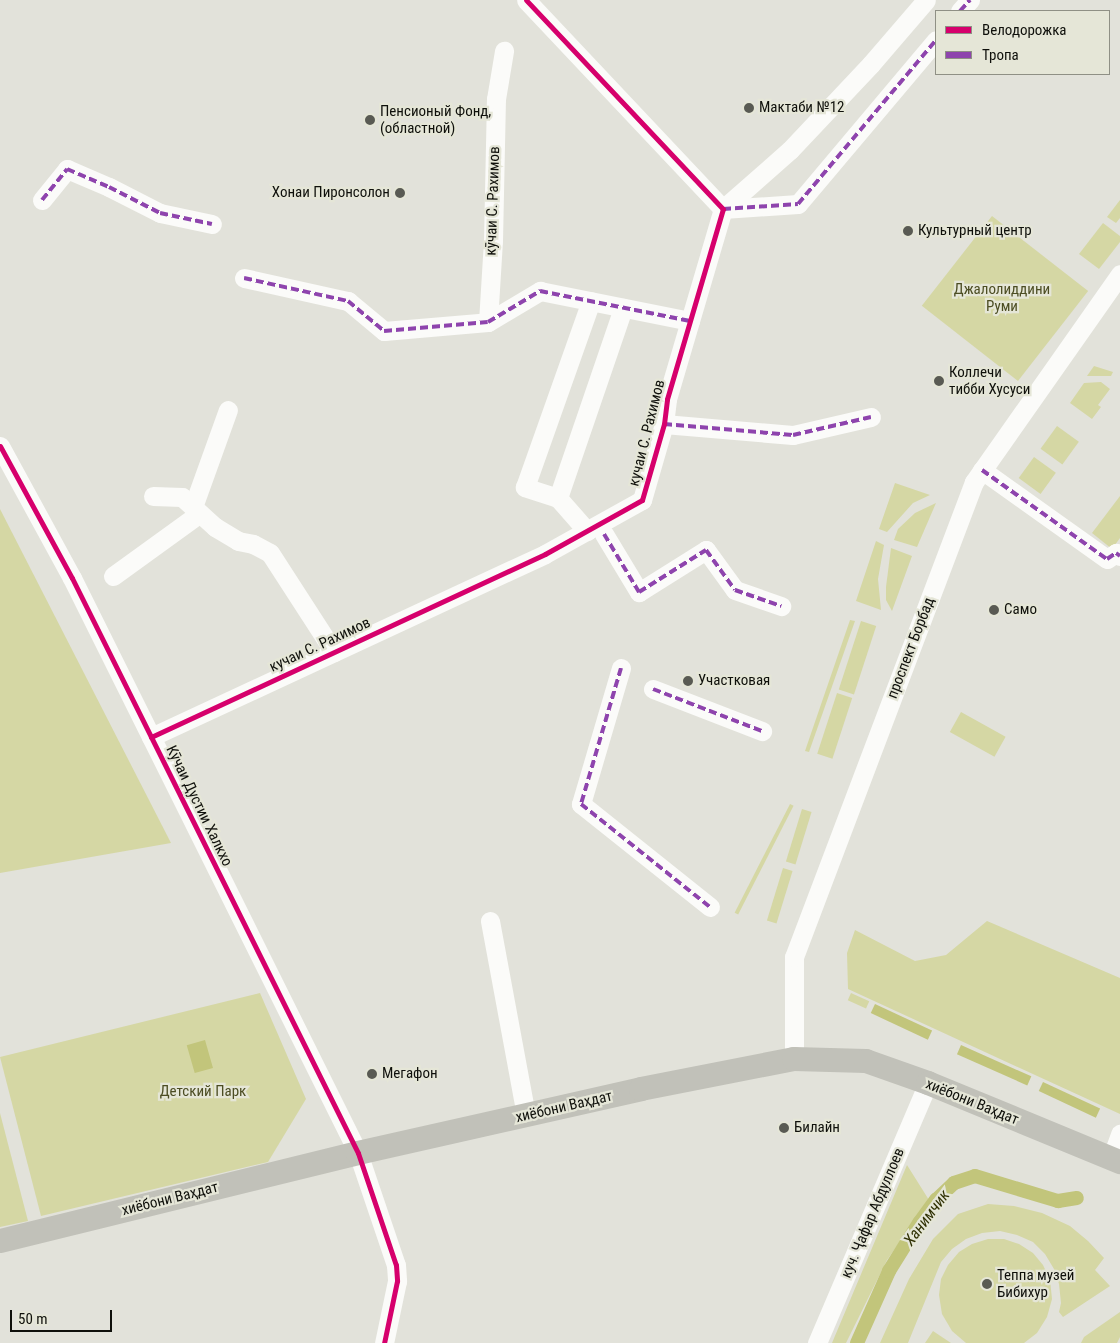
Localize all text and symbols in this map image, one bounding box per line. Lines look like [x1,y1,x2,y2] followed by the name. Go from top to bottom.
[935,10,1110,75] legend
[982,21,1067,39] text: Велодорожка
[982,46,1019,64] text: Тропа
[759,99,845,117] place label: Мактаби №12
[380,102,491,137] place label: Пенсионый Фонд, (областной)
[743,102,755,114] marker: Мактаби №12
[364,114,376,126] marker: Пенсионый Фонд, (областной)
[482,146,504,256] street label: кӯчаи С. Рахимов
[272,184,390,202] place label: Хонаи Пиронсолон
[394,187,406,199] marker: Хонаи Пиронсолон
[918,222,1032,240] place label: Культурный центр
[902,225,914,237] marker: Культурный центр
[954,280,1050,315] park label: Джалолиддини Руми
[949,363,1030,398] place label: Коллечи тибби Хусуси
[933,375,945,387] marker: Коллечи тибби Хусуси
[625,378,669,488] street label: кучаи С. Рахимов
[883,595,939,701] street label: проспект Борбад
[1004,601,1037,619] place label: Само
[988,604,1000,616] marker: Само
[267,614,373,676] street label: кучаи С. Рахимов
[698,672,770,690] place label: Участковая
[682,675,694,687] marker: Участковая
[162,743,236,869] street label: Кӯчаи Дустии Халкхо
[382,1065,438,1083] place label: Мегафон
[366,1068,378,1080] marker: Мегафон
[923,1075,1021,1129] street label: хиёбони Ваҳдат
[160,1083,246,1101] park label: Детский Парк
[514,1087,614,1127] street label: хиёбони Ваҳдат
[794,1119,840,1137] place label: Билайн
[778,1122,790,1134] marker: Билайн
[837,1145,909,1281] street label: куч. Ҷафар Абдуллоев
[120,1178,220,1220] street label: хиёбони Ваҳдат
[900,1186,954,1250] water label: Ханимчик
[997,1266,1074,1301] place label: Теппа музей Бибихур
[981,1278,993,1290] marker: Теппа музей Бибихур
[12,1300,115,1332] scale bar
[18,1310,48,1328] text: 50 m

